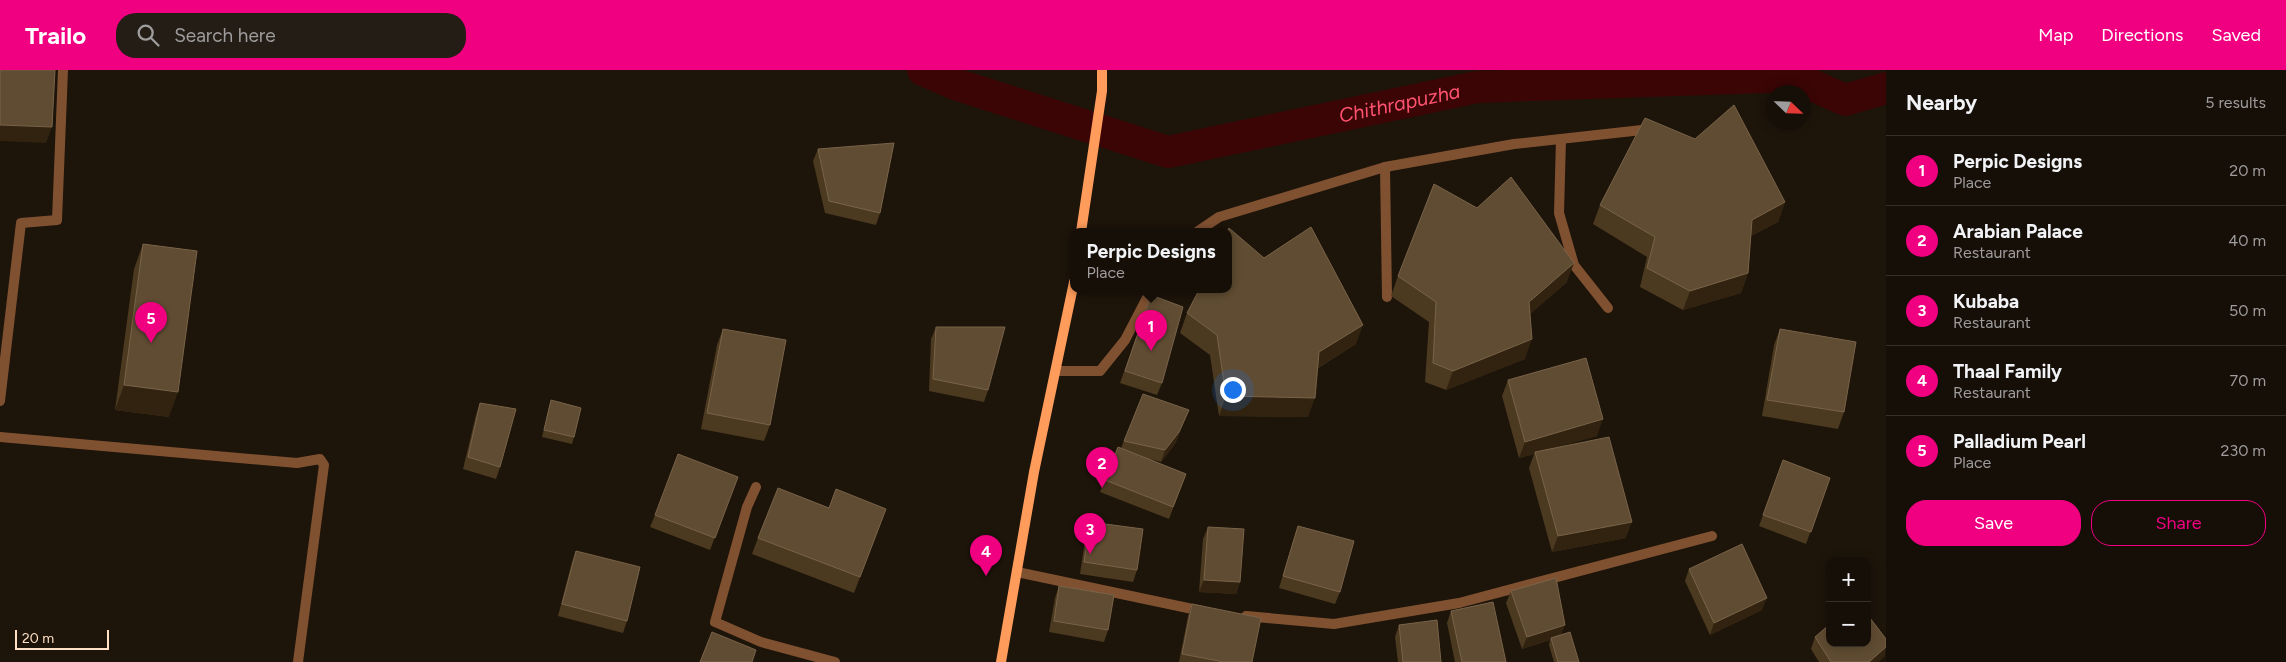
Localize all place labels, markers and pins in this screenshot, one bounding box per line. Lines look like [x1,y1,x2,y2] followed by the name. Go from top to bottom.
[135,302,167,343] pin: 5
[1135,310,1167,351] pin: 1
[1086,447,1118,488] pin: 2
[1074,513,1106,554] pin: 3
[970,535,1002,576] pin: 4

